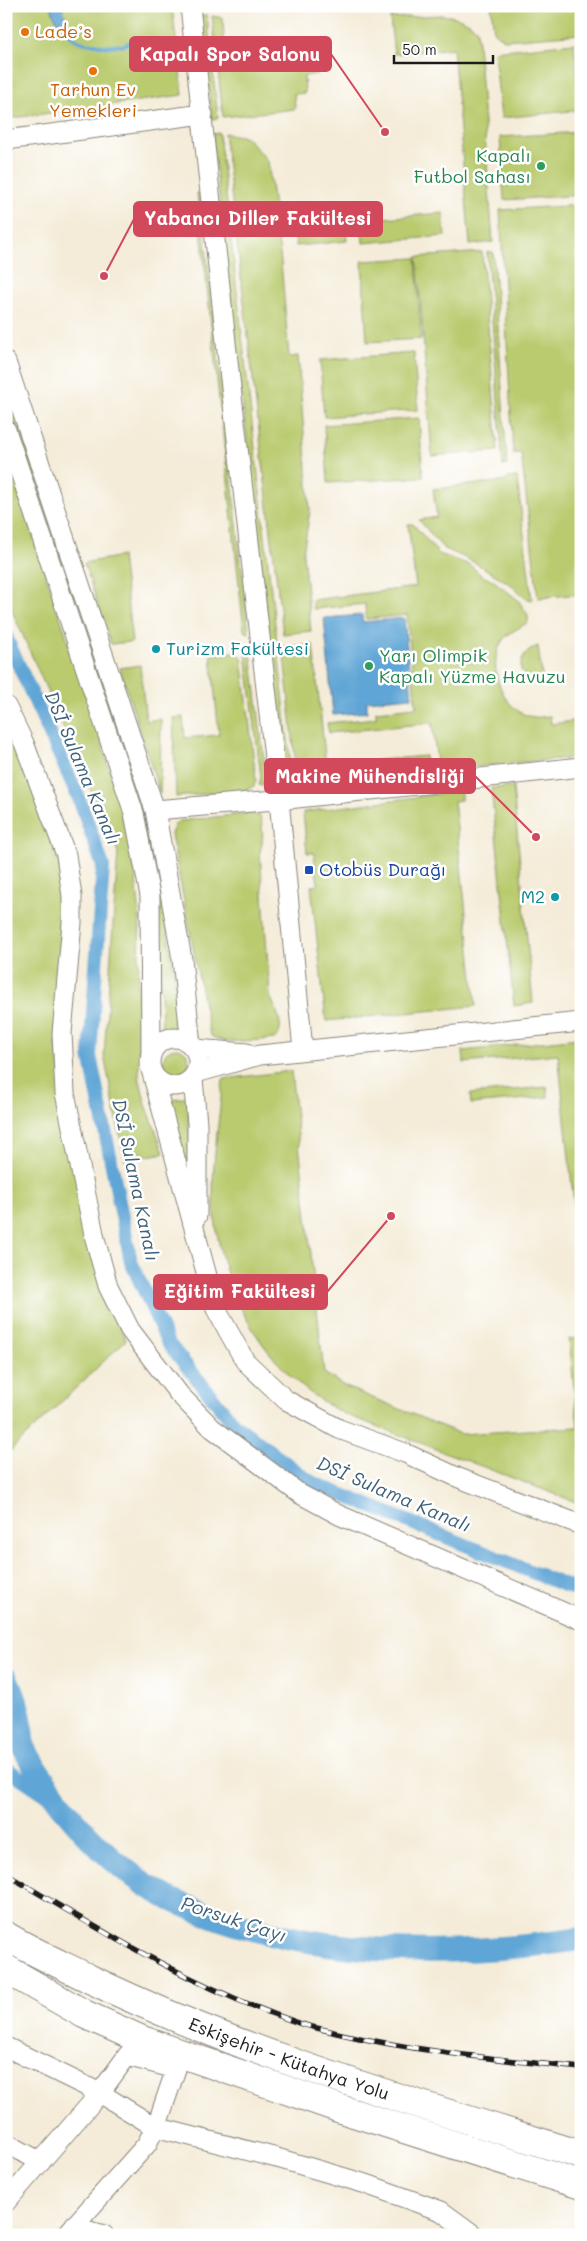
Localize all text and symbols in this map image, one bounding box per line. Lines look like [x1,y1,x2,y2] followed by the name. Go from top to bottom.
[35,19,92,43] place label: Lade’s
[19,26,31,38] marker: Lade’s
[394,32,493,64] scale bar
[130,37,331,71] callout: Kapalı Spor Salonu
[402,39,437,59] text: 50 m
[140,41,320,66] text: Kapalı Spor Salonu
[87,65,99,77] marker: Tarhun Ev Yemekleri
[49,77,137,122] place label: Tarhun Ev Yemekleri
[414,143,531,188] place label: Kapalı Futbol Sahası
[535,160,547,172] marker: Kapalı Futbol Sahası
[134,202,382,236] callout: Yabancı Diller Fakültesi
[144,205,372,230] text: Yabancı Diller Fakültesi
[166,636,309,660] place label: Turizm Fakültesi
[150,643,162,655] marker: Turizm Fakültesi
[379,643,566,688] place label: Yarı Olimpik Kapalı Yüzme Havuzu
[363,660,375,672] marker: Yarı Olimpik Kapalı Yüzme Havuzu
[40,687,127,849] water label: DSİ Sulama Kanalı
[265,759,475,793] callout: Makine Mühendisliği
[275,763,465,788] text: Makine Mühendisliği
[319,857,446,881] place label: Otobüs Durağı
[303,864,315,876] marker: Otobüs Durağı
[521,884,545,908] place label: M2
[549,891,561,903] marker: M2
[107,1096,166,1263] water label: DSİ Sulama Kanalı
[154,1275,327,1309] callout: Eğitim Fakültesi
[164,1278,316,1303] text: Eğitim Fakültesi
[313,1450,475,1537] water label: DSİ Sulama Kanalı
[178,1890,290,1947] water label: Porsuk Çayı
[185,2011,393,2105] street label: Eskişehir - Kütahya Yolu

